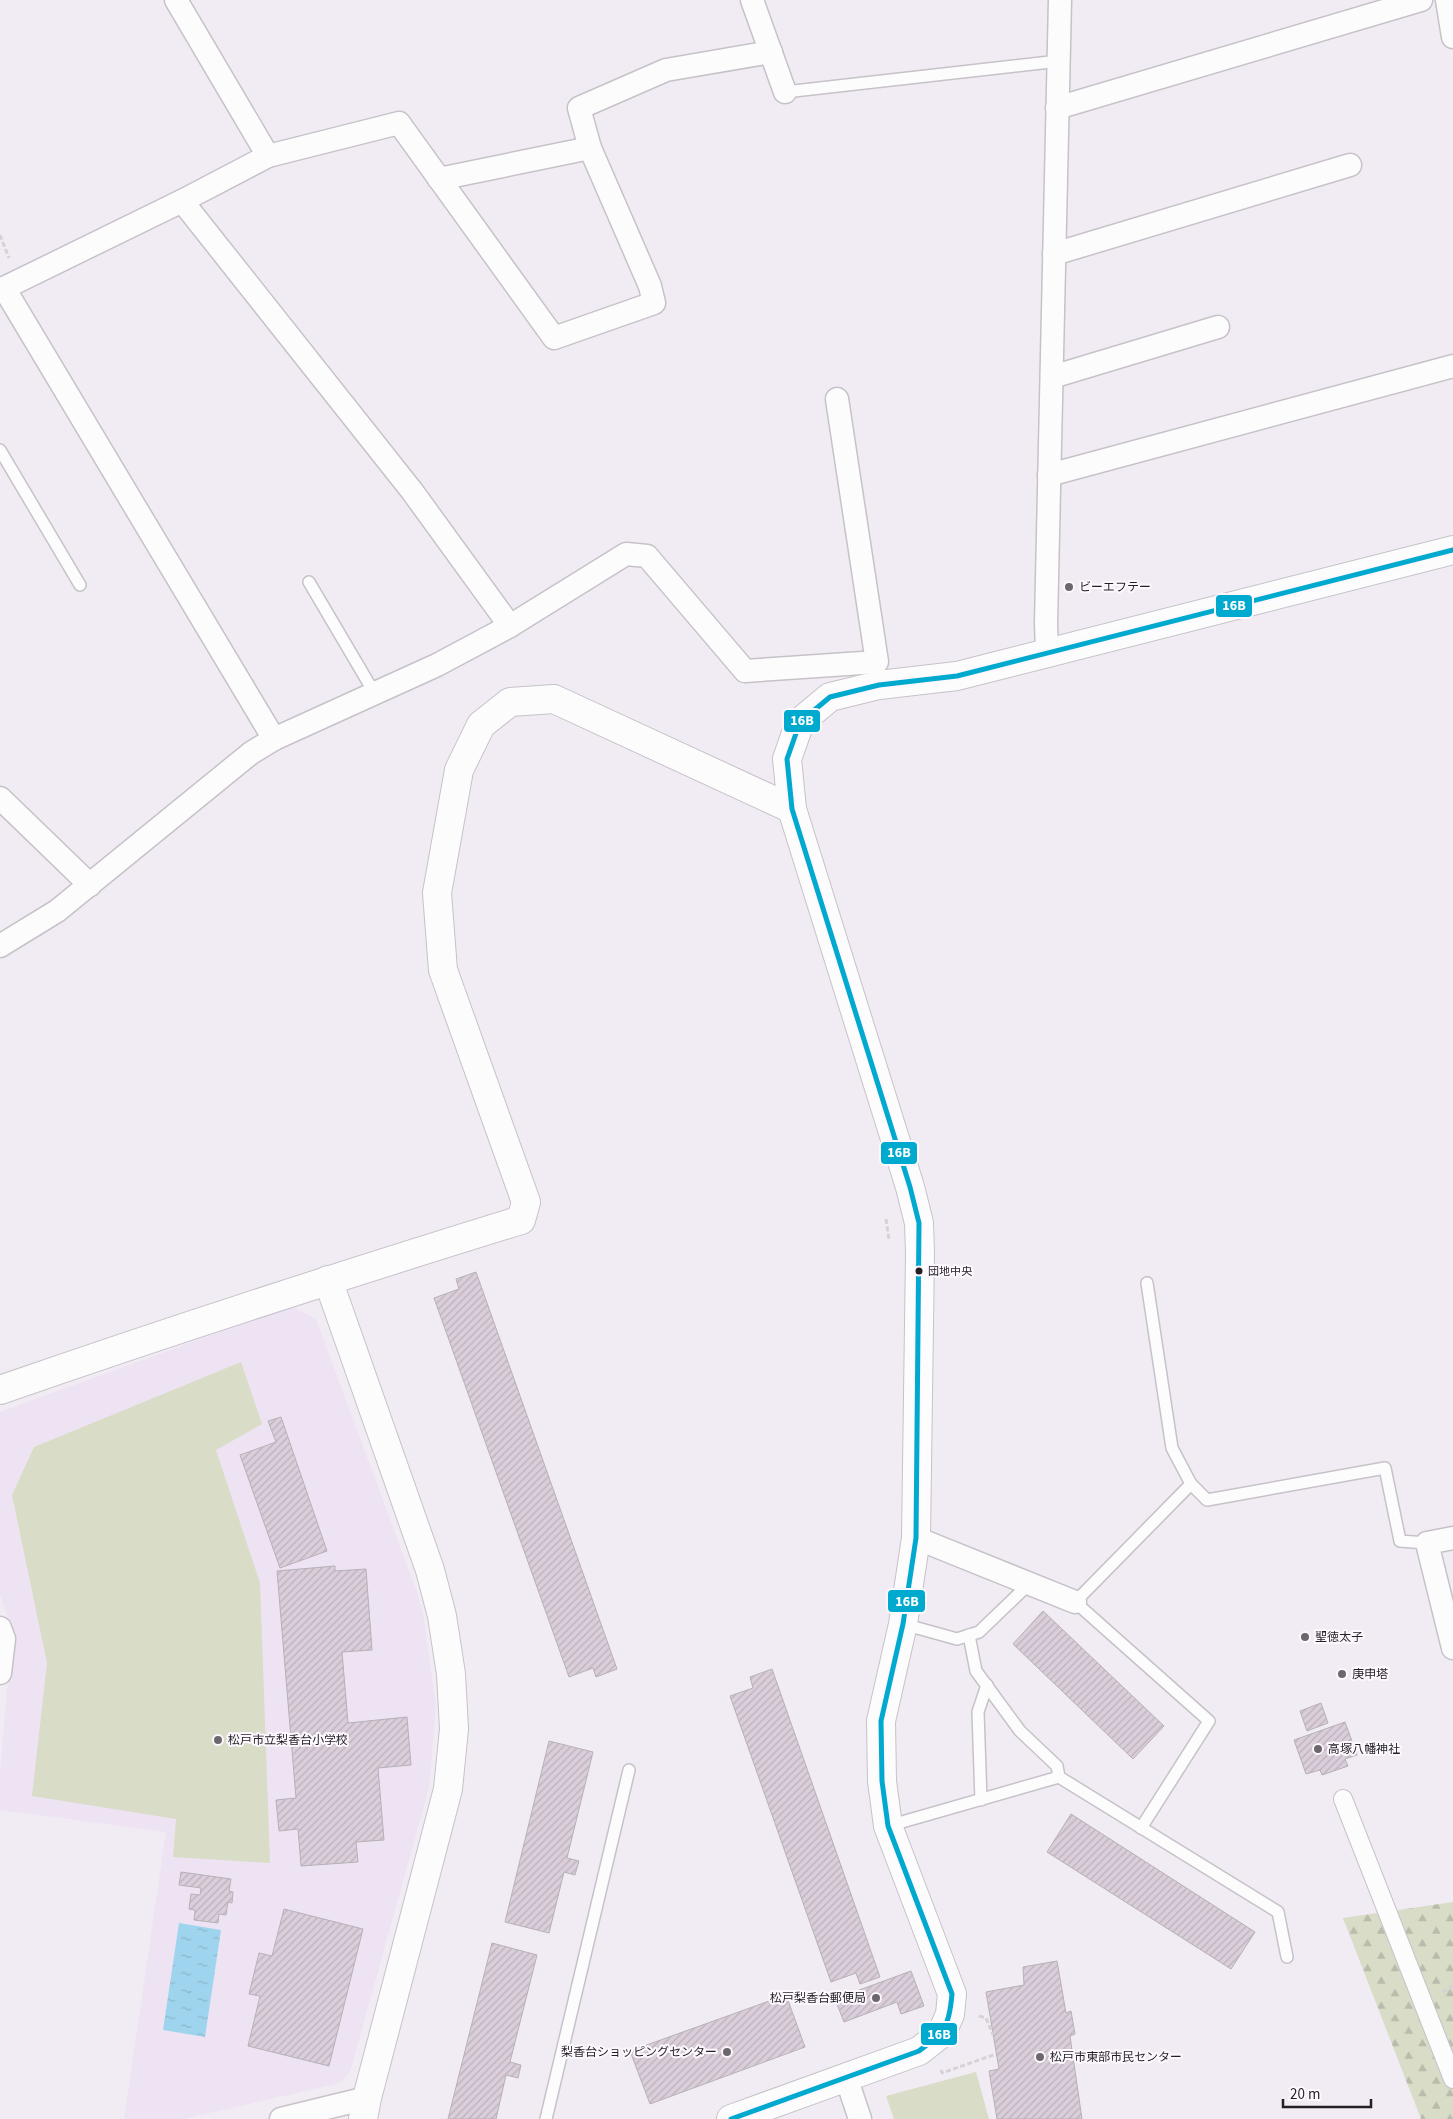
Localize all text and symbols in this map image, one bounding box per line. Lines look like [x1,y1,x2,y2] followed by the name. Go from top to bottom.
[1079,579,1151,596] place label: ビーエフテー
[1063,581,1075,593] marker: ビーエフテー
[1215,594,1253,618] line badge: 16B
[1222,596,1246,616] text: 16B
[783,709,821,733] line badge: 16B
[790,711,814,731] text: 16B
[880,1141,918,1165] line badge: 16B
[887,1143,911,1163] text: 16B
[928,1264,973,1279] place label: 団地中央
[914,1266,924,1276] marker: 団地中央
[887,1589,926,1613] line badge: 16B
[895,1592,919,1612] text: 16B
[1315,1629,1363,1646] place label: 聖徳太子
[1299,1631,1311,1643] marker: 聖徳太子
[1352,1666,1388,1683] place label: 庚申塔
[1336,1668,1348,1680] marker: 庚申塔
[228,1732,348,1749] place label: 松戸市立梨香台小学校
[212,1734,224,1746] marker: 松戸市立梨香台小学校
[1328,1741,1400,1758] place label: 高塚八幡神社
[1312,1743,1324,1755] marker: 高塚八幡神社
[770,1990,866,2007] place label: 松戸梨香台郵便局
[870,1992,882,2004] marker: 松戸梨香台郵便局
[920,2022,958,2046] line badge: 16B
[927,2025,951,2045] text: 16B
[561,2044,717,2061] place label: 梨香台ショッピングセンター
[721,2046,733,2058] marker: 梨香台ショッピングセンター
[1050,2049,1182,2066] place label: 松戸市東部市民センター
[1034,2051,1046,2063] marker: 松戸市東部市民センター
[1283,2076,1370,2108] scale bar
[1290,2084,1320,2105] text: 20 m

